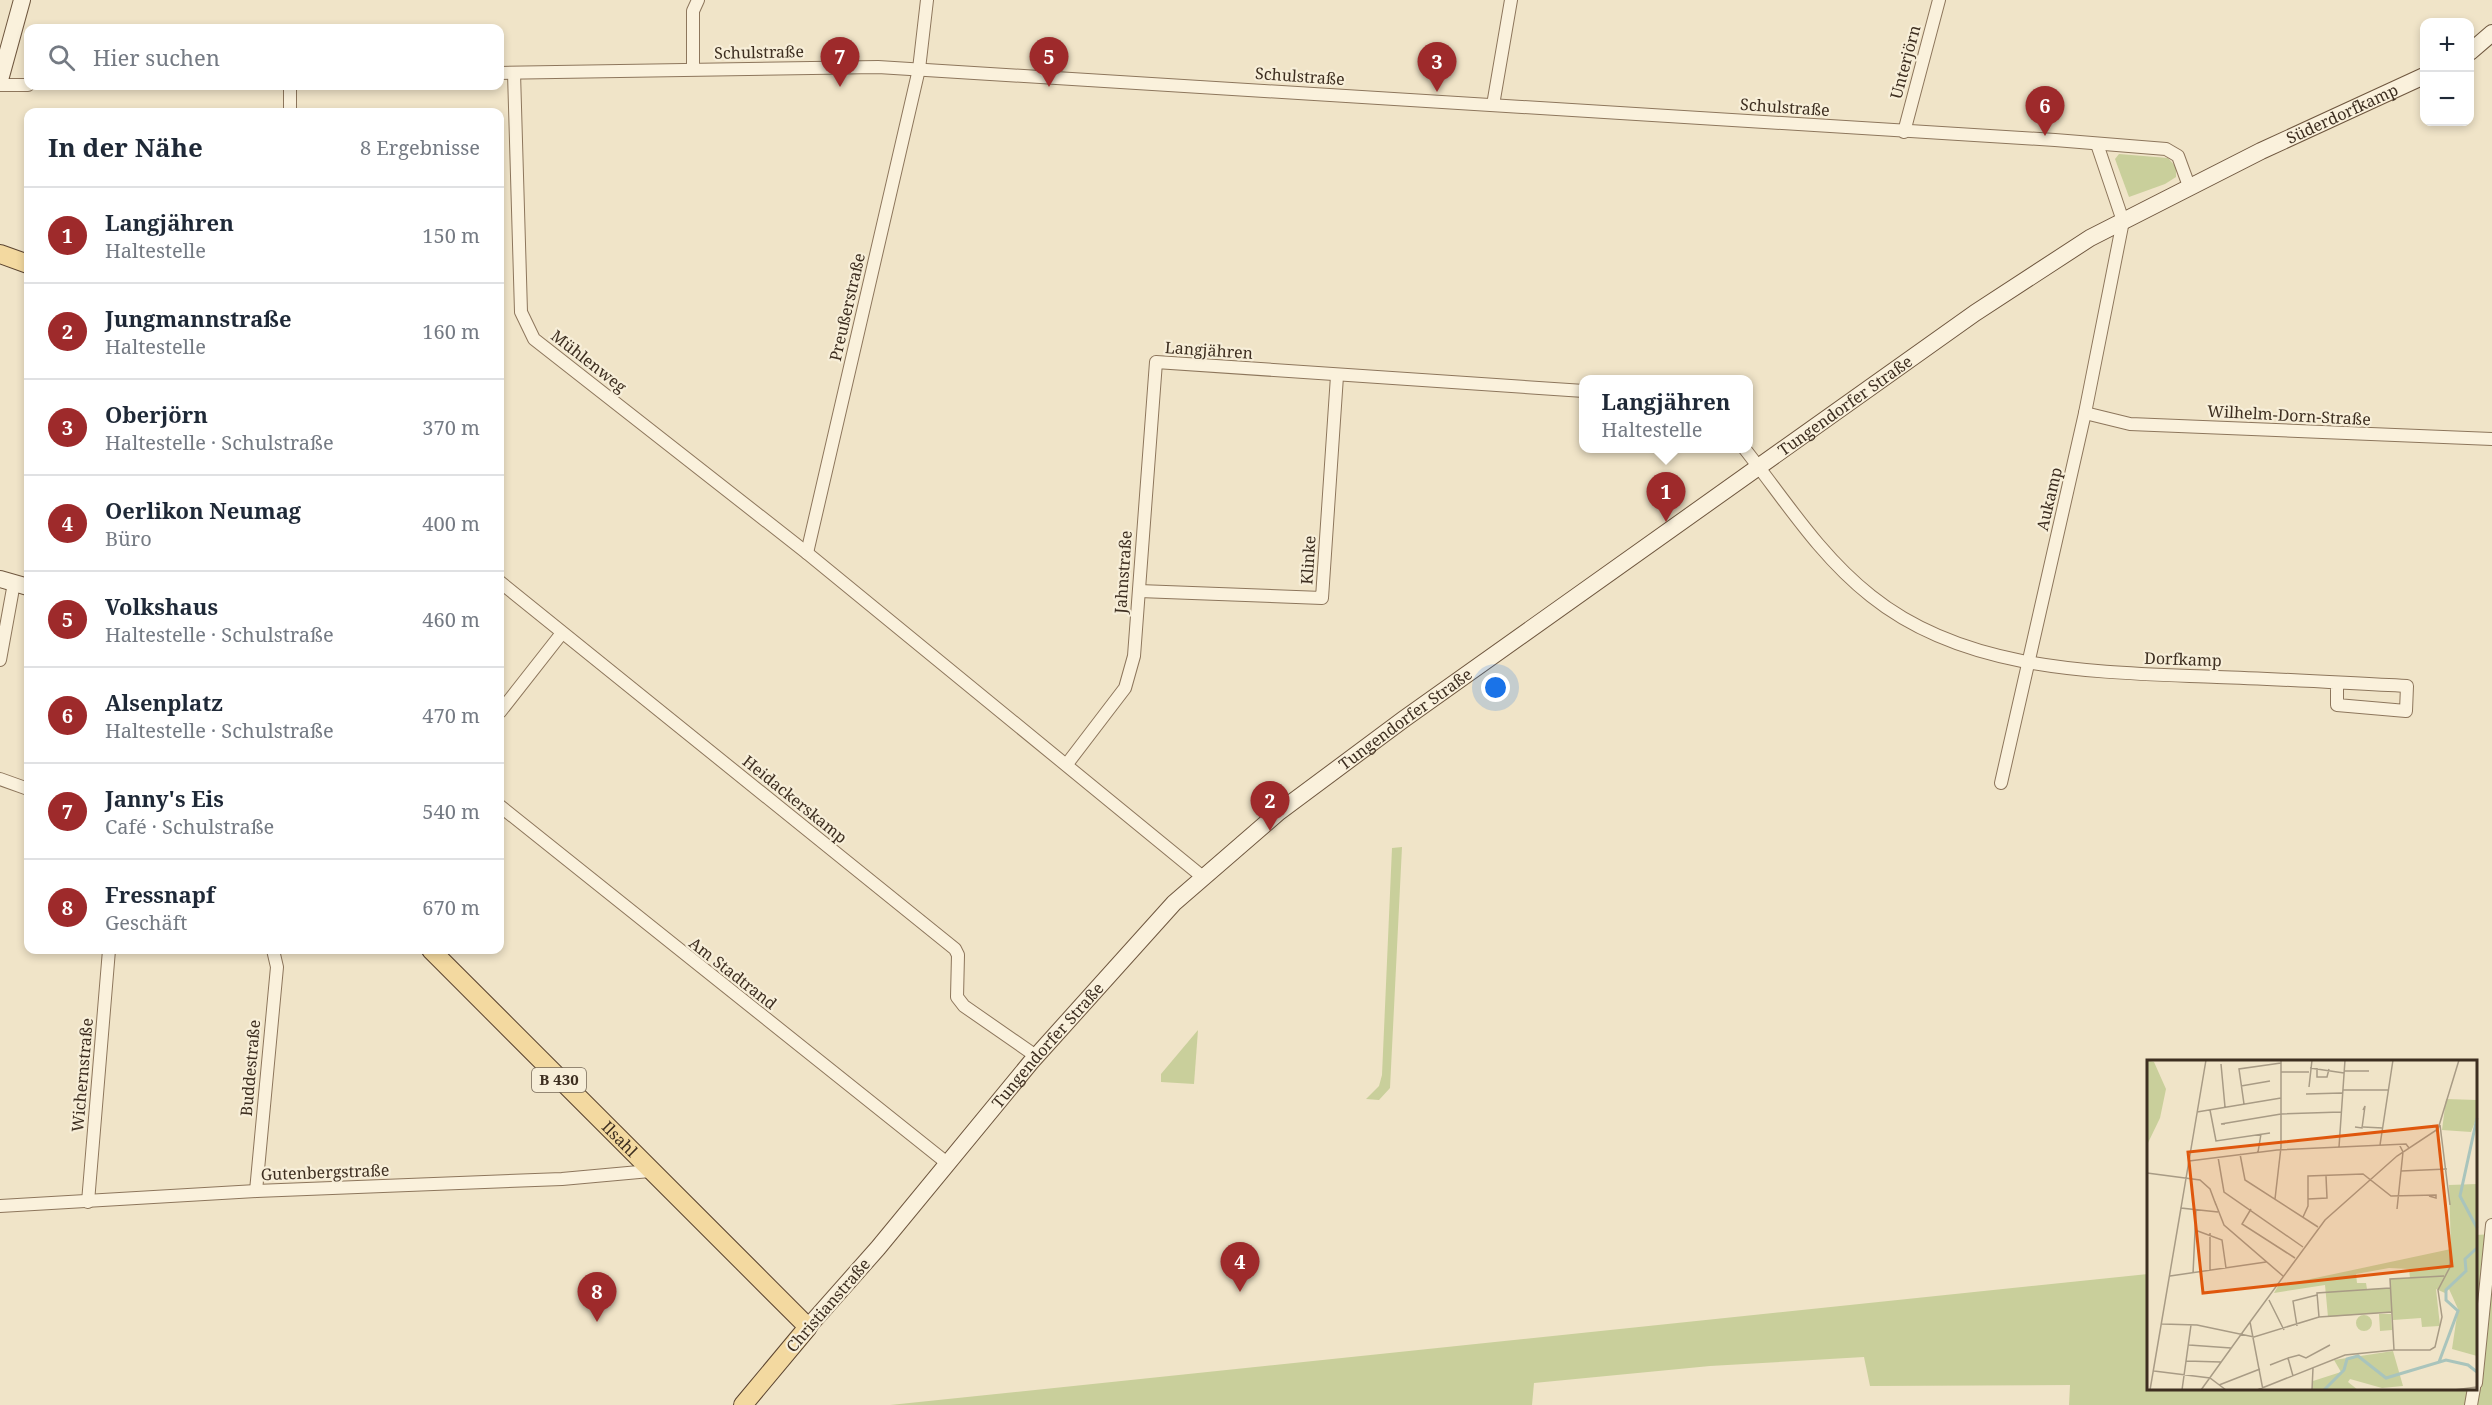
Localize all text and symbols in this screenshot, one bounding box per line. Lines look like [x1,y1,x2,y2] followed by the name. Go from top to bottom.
[2420,18,2474,126] map controls
[2420,18,2474,72] button: +
[1885,23,1925,101] street label: Unterjörn
[24,24,504,90] search box
[820,38,860,87] pin: 7
[1030,38,1068,87] pin: 5
[714,40,804,64] street label: Schulstraße
[45,41,78,74] icon: search
[93,42,220,72] text: Hier suchen
[1418,42,1456,92] pin: 3
[1254,62,1346,90] street label: Schulstraße
[2420,72,2474,126] button: −
[2283,78,2401,149] street label: Süderdorfkamp
[2026,86,2064,136] pin: 6
[1739,93,1831,121] street label: Schulstraße
[48,129,203,165] text: In der Nähe
[360,134,480,161] text: 8 Ergebnisse
[105,207,234,237] text: Langjähren
[62,222,73,249] text: 1
[422,222,480,249] text: 150 m
[105,237,206,264] text: Haltestelle
[824,251,870,363] street label: Preußerstraße
[105,303,292,333] text: Jungmannstraße
[62,318,73,345] text: 2
[422,318,480,345] text: 160 m
[547,325,632,398] street label: Mühlenweg
[105,333,206,360] text: Haltestelle
[1164,336,1254,364] street label: Langjähren
[1773,350,1917,461] street label: Tungendorfer Straße
[1579,375,1753,453] popup
[1602,386,1730,416] text: Langjähren
[105,399,208,429] text: Oberjörn
[2207,400,2371,430] street label: Wilhelm-Dorn-Straße
[62,414,73,441] text: 3
[422,414,480,441] text: 370 m
[1602,416,1703,443] text: Haltestelle
[105,429,334,456] text: Haltestelle · Schulstraße
[2031,465,2067,533] street label: Aukamp
[1646,472,1686,522] pin: 1
[105,495,301,525] text: Oerlikon Neumag
[62,510,73,537] text: 4
[422,510,480,537] text: 400 m
[105,525,152,552] text: Büro
[1109,530,1137,615] street label: Jahnstraße
[1295,535,1321,585] street label: Klinke
[105,591,218,621] text: Volkshaus
[62,606,73,633] text: 5
[422,606,480,633] text: 460 m
[105,621,334,648] text: Haltestelle · Schulstraße
[2144,647,2222,671] street label: Dorfkamp
[1334,663,1476,775] street label: Tungendorfer Straße
[1481,673,1510,702] your location
[105,687,223,717] text: Alsenplatz
[62,702,73,729] text: 6
[422,702,480,729] text: 470 m
[105,717,334,744] text: Haltestelle · Schulstraße
[738,750,852,848] street label: Heidackerskamp
[1250,782,1290,831] pin: 2
[105,783,224,813] text: Janny's Eis
[62,798,73,825] text: 7
[422,798,480,825] text: 540 m
[105,813,274,840] text: Café · Schulstraße
[105,879,215,909] text: Fressnapf
[62,894,73,921] text: 8
[422,894,480,921] text: 670 m
[105,909,187,936] text: Geschäft
[685,932,782,1014] street label: Am Stadtrand
[987,978,1109,1113] street label: Tungendorfer Straße
[66,1017,98,1133] street label: Wichernstraße
[235,1019,265,1117] street label: Buddestraße
[2147,1060,2477,1390] inset map
[532,1068,586,1092] road number: B 430
[597,1116,643,1162] street label: Ilsahl
[260,1159,390,1185] street label: Gutenbergstraße
[1220,1242,1260,1292] pin: 4
[781,1253,875,1357] street label: Christianstraße
[578,1272,616,1322] pin: 8

